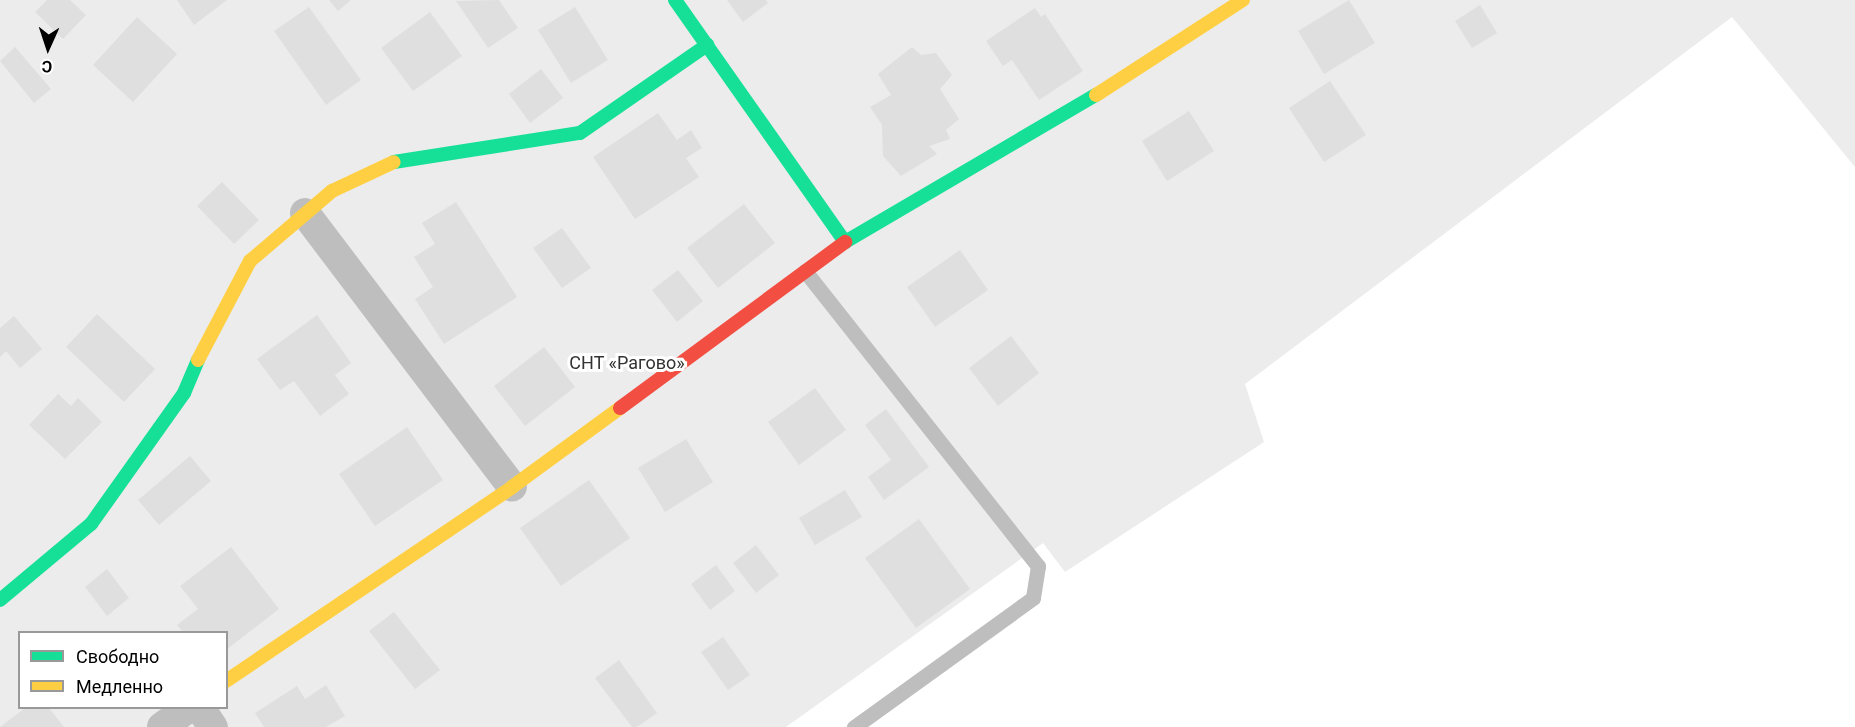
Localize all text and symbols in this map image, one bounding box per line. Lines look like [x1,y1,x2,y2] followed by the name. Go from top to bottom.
[18,18,78,78] north arrow
[41,57,53,76] text: С
[569,352,685,374] park label: СНТ «Рагово»
[18,631,228,709] legend
[76,646,159,667] text: Свободно
[76,676,163,697] text: Медленно

